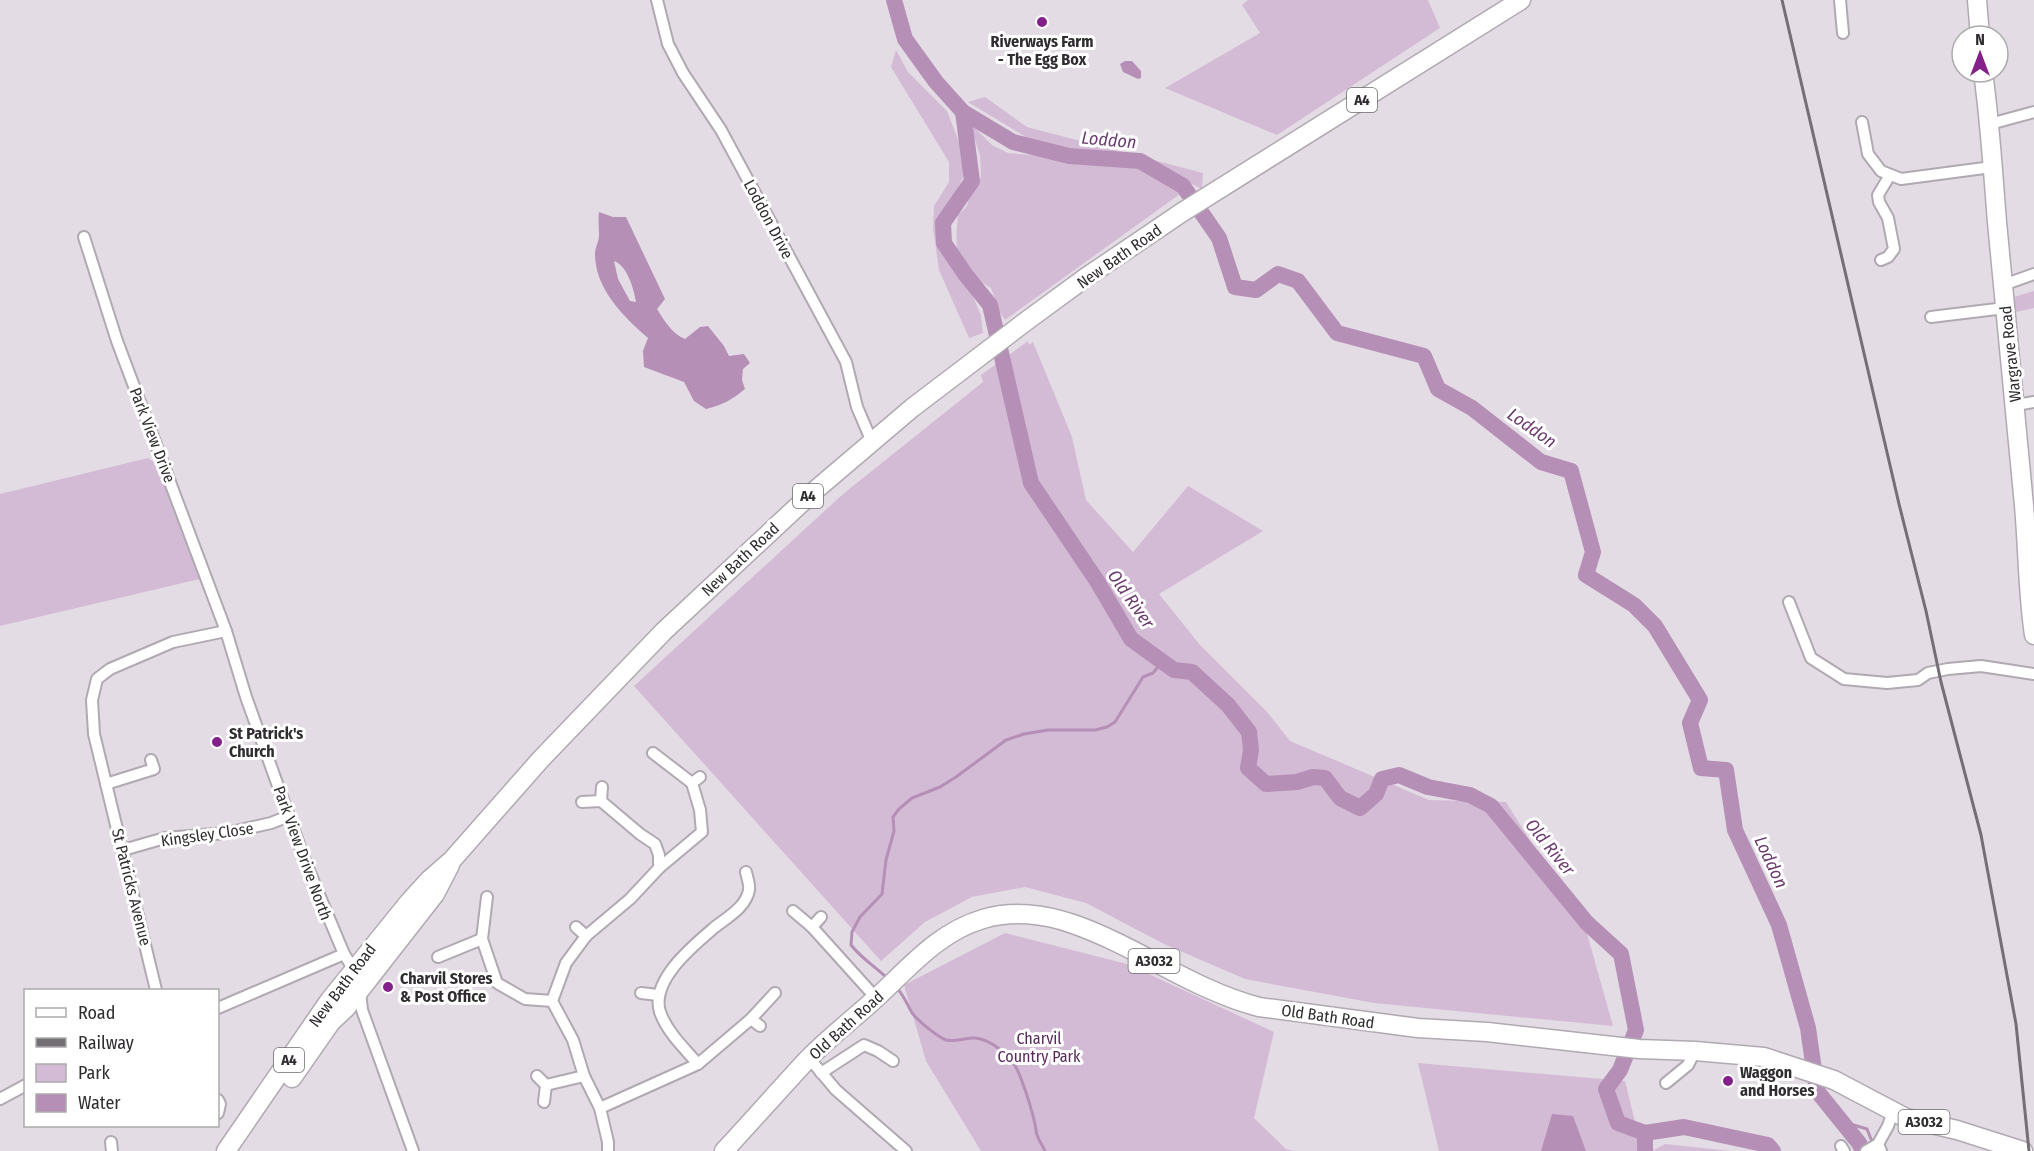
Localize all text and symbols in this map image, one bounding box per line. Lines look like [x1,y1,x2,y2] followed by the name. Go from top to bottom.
[1035,15,1049,29] marker: Riverways Farm - The Egg Box
[1950,24,2010,84] north arrow
[1975,30,1985,49] text: N
[991,32,1093,69] place label: Riverways Farm - The Egg Box
[1347,88,1377,112] road number: A4
[1081,127,1137,153] water label: Loddon
[740,176,797,262] street label: Loddon Drive
[1073,220,1165,293] street label: New Bath Road
[1996,305,2025,403] street label: Wargrave Road
[126,385,179,486] street label: Park View Drive
[1503,403,1561,453] water label: Loddon
[793,484,823,508] road number: A4
[698,519,783,600] street label: New Bath Road
[1103,565,1160,633] water label: Old River
[229,724,303,761] place label: St Patrick's Church
[210,735,224,749] marker: St Patrick's Church
[269,783,336,923] street label: Park View Drive North
[1521,814,1580,880] water label: Old River
[160,819,255,850] street label: Kingsley Close
[108,827,155,948] street label: St Patricks Avenue
[1749,832,1793,892] water label: Loddon
[305,940,380,1031] street label: New Bath Road
[1128,949,1180,973] road number: A3032
[400,969,493,1006] place label: Charvil Stores & Post Office
[381,980,395,994] marker: Charvil Stores & Post Office
[805,987,888,1064] street label: Old Bath Road
[24,989,219,1127] legend
[1280,1001,1376,1032] street label: Old Bath Road
[78,1002,115,1024] text: Road
[997,1029,1081,1066] park label: Charvil Country Park
[78,1032,134,1054] text: Railway
[274,1048,304,1072] road number: A4
[78,1062,111,1084] text: Park
[1740,1063,1814,1100] place label: Waggon and Horses
[1721,1074,1735,1088] marker: Waggon and Horses
[78,1092,121,1114] text: Water
[1898,1110,1950,1134] road number: A3032

